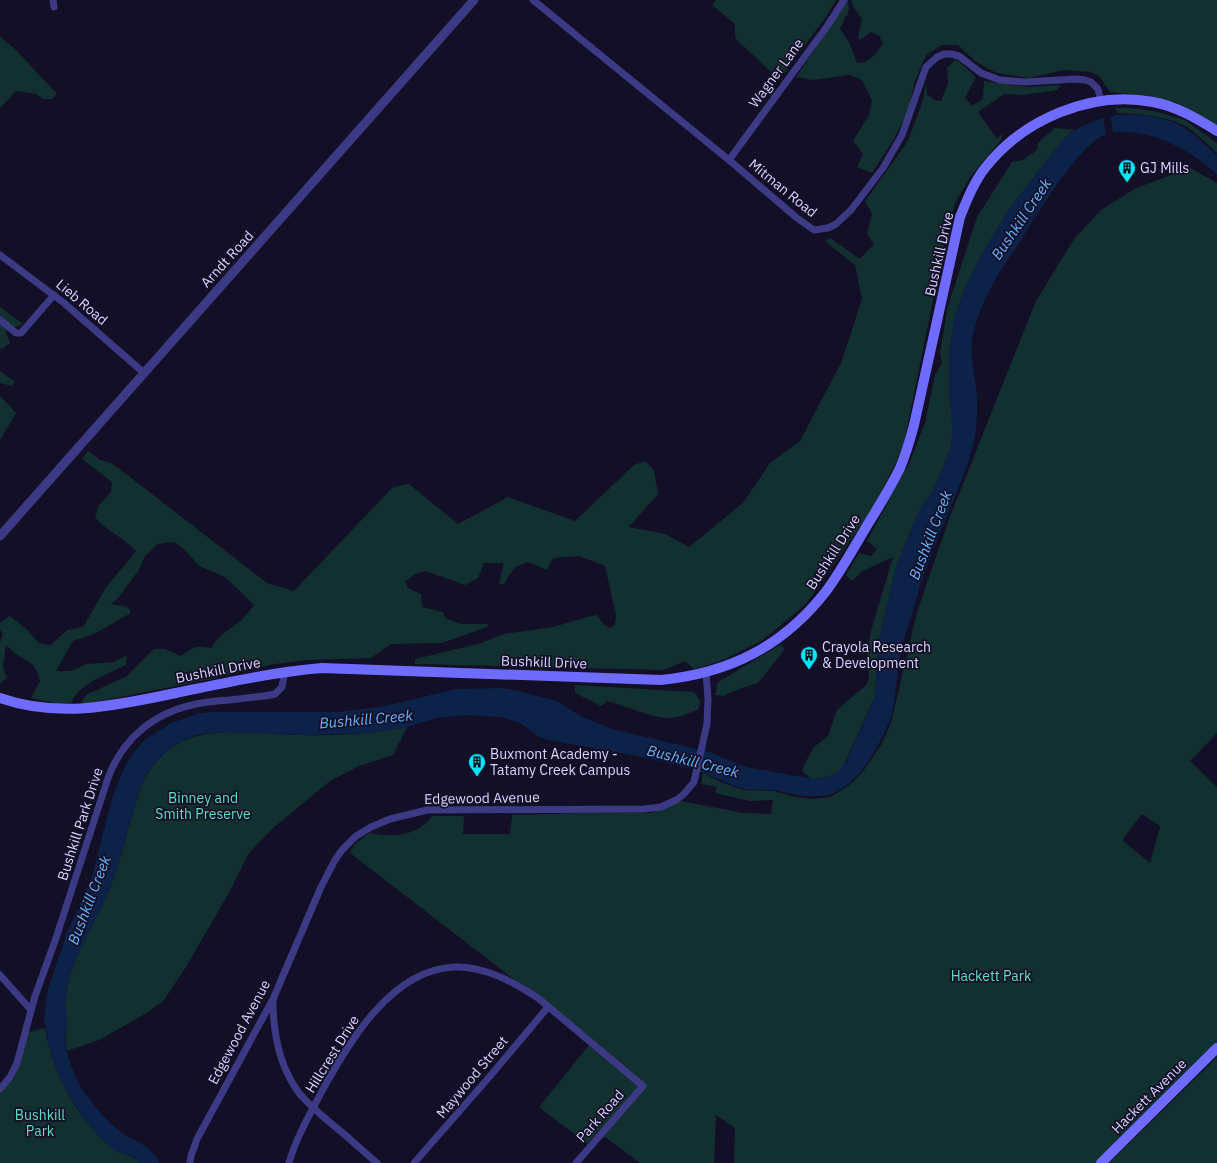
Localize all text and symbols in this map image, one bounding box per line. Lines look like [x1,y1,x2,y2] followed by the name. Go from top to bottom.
[745,35,807,111] street label: Wagner Lane
[745,155,821,221] street label: Mitman Road
[1117,158,1137,183] building icon: GJ Mills
[1140,159,1190,177] place label: GJ Mills
[987,175,1055,263] water label: Bushkill Creek
[921,210,958,298] street label: Bushkill Drive
[197,227,257,291] street label: Arndt Road
[53,275,111,329] street label: Lieb Road
[904,488,956,582] water label: Bushkill Creek
[802,511,864,593] street label: Bushkill Drive
[822,638,931,672] place label: Crayola Research & Development
[799,645,819,670] building icon: Crayola Research & Development
[501,652,588,673] street label: Bushkill Drive
[174,653,262,687] street label: Bushkill Drive
[318,705,414,733] water label: Bushkill Creek
[645,740,741,782] water label: Bushkill Creek
[490,745,631,779] place label: Buxmont Academy - Tatamy Creek Campus
[467,752,487,777] building icon: Buxmont Academy - Tatamy Creek Campus
[53,765,107,883] street label: Bushkill Park Drive
[424,788,540,808] street label: Edgewood Avenue
[155,789,251,823] park label: Binney and Smith Preserve
[63,853,115,947] water label: Bushkill Creek
[951,967,1032,985] park label: Hackett Park
[204,976,274,1087] street label: Edgewood Avenue
[301,1012,363,1096] street label: Hillcrest Drive
[432,1032,512,1122] street label: Maywood Street
[1108,1054,1191,1137] street label: Hackett Avenue
[572,1086,628,1146] street label: Park Road
[15,1106,65,1140] park label: Bushkill Park

